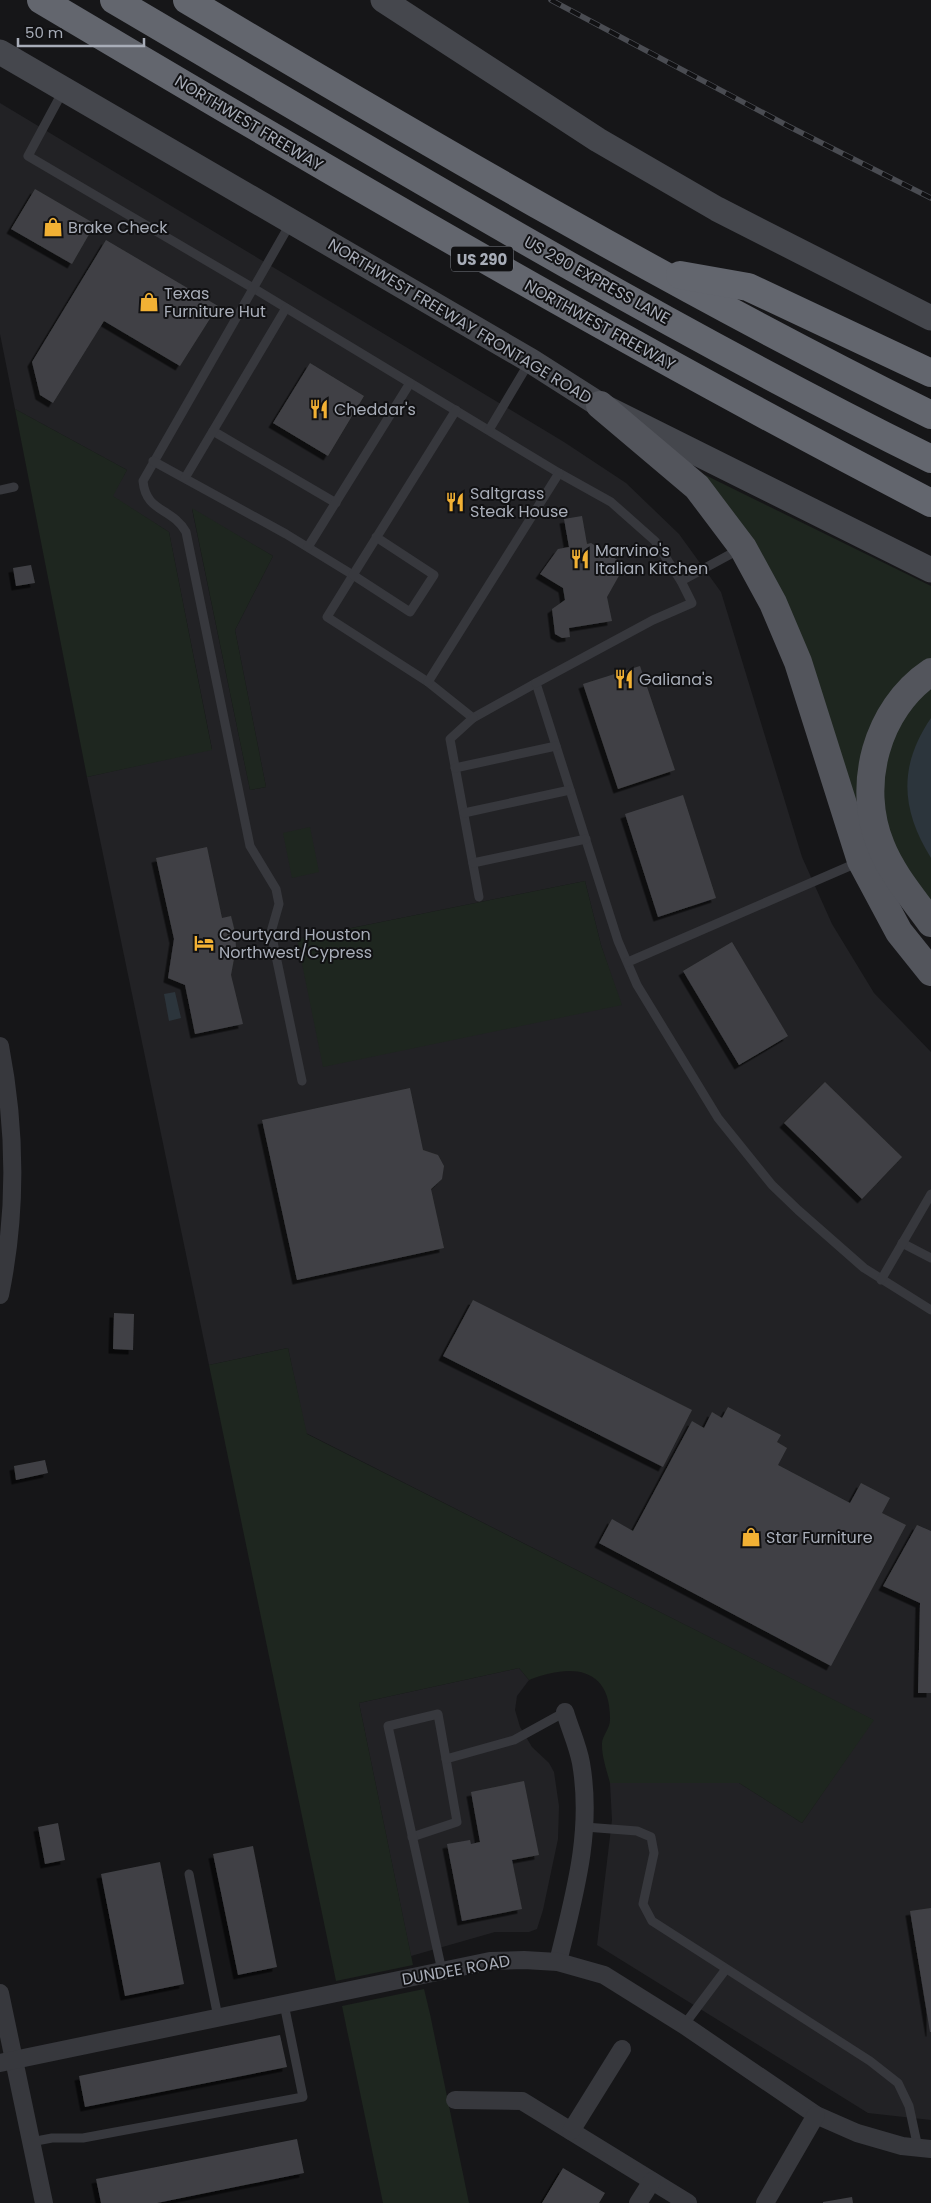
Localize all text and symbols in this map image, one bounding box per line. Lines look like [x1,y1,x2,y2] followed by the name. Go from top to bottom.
[18,15,144,47] scale bar
[25,22,63,43] text: 50 m
[170,70,328,177] street label: NORTHWEST FREEWAY
[42,216,64,238] shop icon: Brake Check
[68,216,168,239] place label: Brake Check
[520,230,674,330] street label: US 290 EXPRESS LANE
[324,233,596,409] street label: NORTHWEST FREEWAY FRONTAGE ROAD
[451,246,513,272] road number: US 290
[520,274,680,376] street label: NORTHWEST FREEWAY
[164,282,266,323] place label: Texas Furniture Hut
[138,291,160,313] shop icon: Texas Furniture Hut
[308,398,330,420] restaurant icon: Cheddar's
[334,398,416,421] place label: Cheddar's
[470,482,568,523] place label: Saltgrass Steak House
[444,491,466,513] restaurant icon: Saltgrass Steak House
[595,539,708,580] place label: Marvino's Italian Kitchen
[569,548,591,570] restaurant icon: Marvino's Italian Kitchen
[613,668,635,690] restaurant icon: Galiana's
[639,668,713,691] place label: Galiana's
[219,923,372,964] place label: Courtyard Houston Northwest/Cypress
[193,932,215,954] hotel icon: Courtyard Houston Northwest/Cypress
[740,1526,762,1548] shop icon: Star Furniture
[766,1526,873,1549] place label: Star Furniture
[400,1949,512,1991] street label: DUNDEE ROAD

